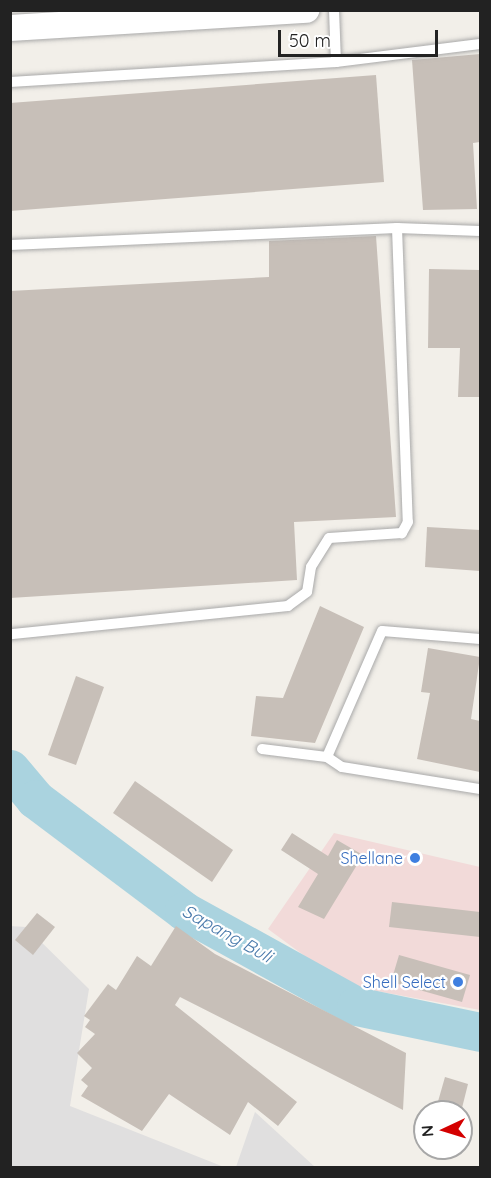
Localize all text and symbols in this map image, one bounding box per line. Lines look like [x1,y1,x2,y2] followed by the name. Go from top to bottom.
[281,18,442,56] scale bar
[289,29,331,52] text: 50 m
[341,848,403,868] place label: Shellane
[408,851,422,865] marker: Shellane
[178,900,276,968] water label: Sapang Buli
[363,972,446,992] place label: Shell Select
[451,975,465,989] marker: Shell Select
[413,1100,473,1160] north arrow
[417,1125,437,1138] text: N

